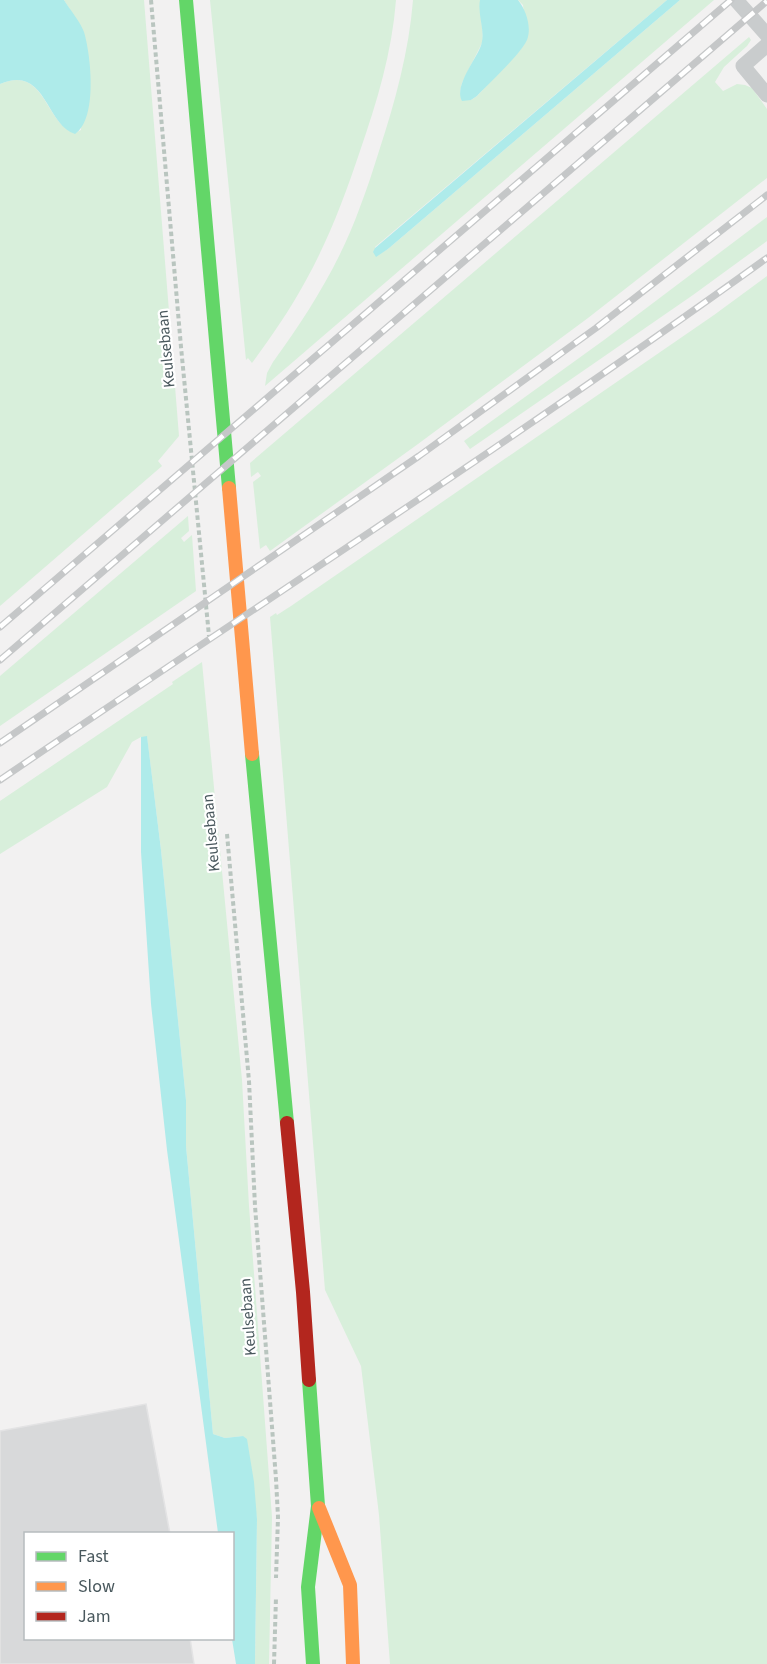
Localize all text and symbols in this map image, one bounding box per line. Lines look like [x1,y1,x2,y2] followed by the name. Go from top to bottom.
[152,309,180,389] street label: Keulsebaan
[197,793,225,873] street label: Keulsebaan
[234,1277,262,1357] street label: Keulsebaan
[24,1532,234,1640] legend
[78,1544,109,1569] text: Fast
[78,1574,115,1599] text: Slow
[78,1604,111,1629] text: Jam

